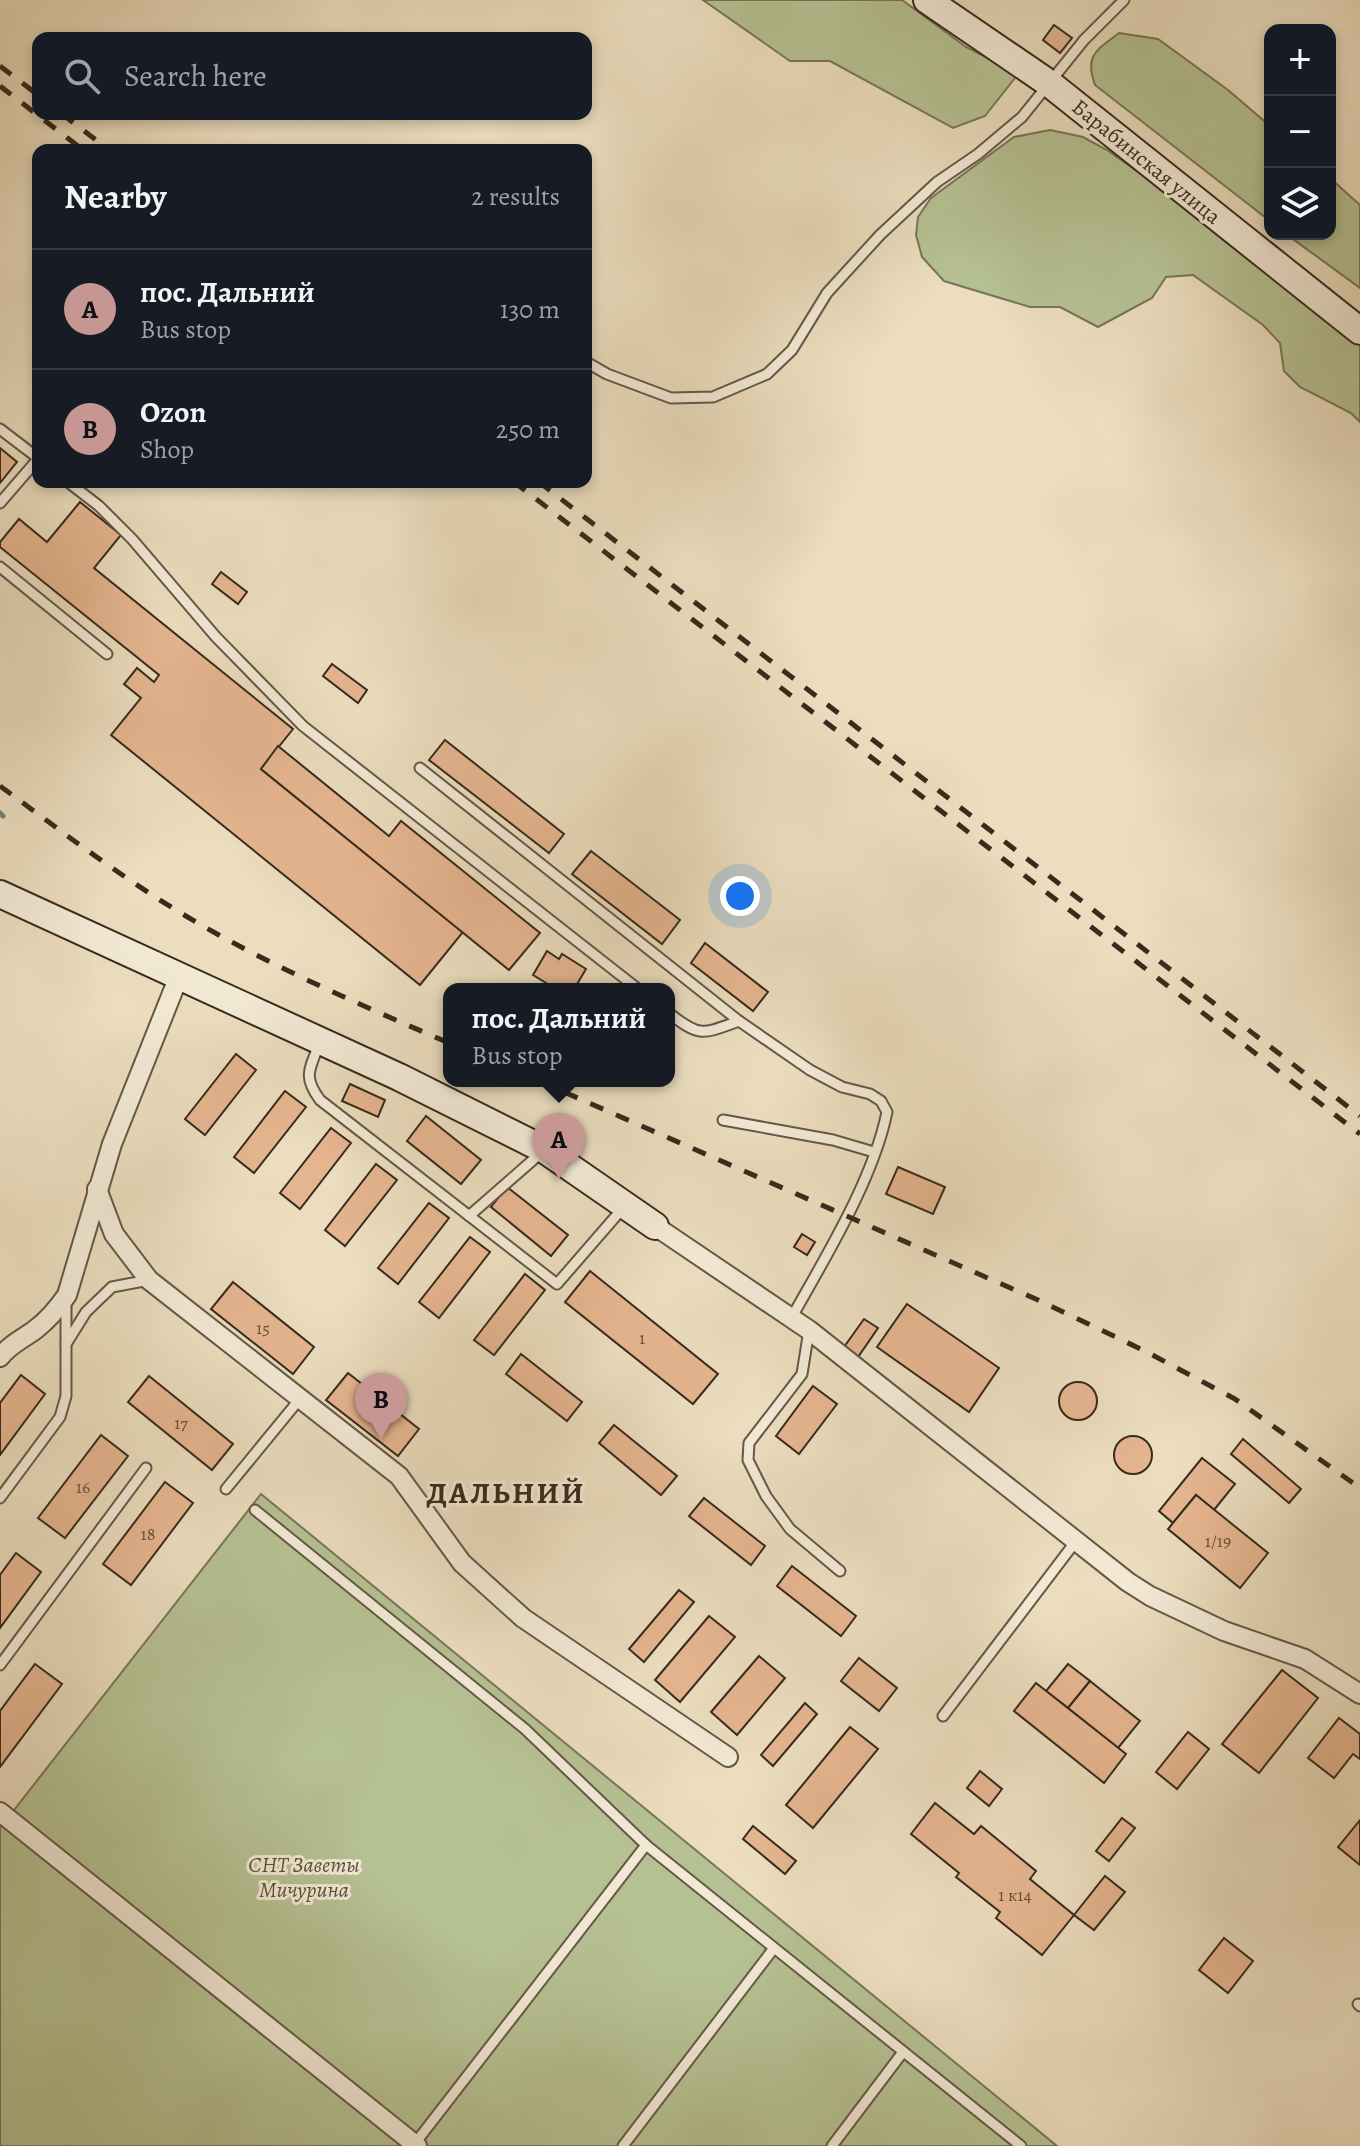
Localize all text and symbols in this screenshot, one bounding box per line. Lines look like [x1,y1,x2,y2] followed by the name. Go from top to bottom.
[1264,24,1336,240] map controls
[1264,24,1336,96] button: +
[32,32,592,120] search box
[60,54,104,98] icon: search
[124,56,267,96] text: Search here
[1065,92,1228,232] street label: Барабинская улица
[1264,96,1336,168] button: −
[1264,168,1336,240] button: layers
[64,173,167,220] text: Nearby
[471,179,560,214] text: 2 results
[140,272,315,312] text: пос. Дальний
[82,292,98,327] text: A
[500,292,560,327] text: 130 m
[140,312,231,347] text: Bus stop
[140,392,206,432] text: Ozon
[82,412,98,447] text: B
[496,412,560,447] text: 250 m
[140,432,194,467] text: Shop
[720,876,760,916] your location
[443,983,675,1087] popup
[472,998,646,1038] text: пос. Дальний
[472,1038,563,1073] text: Bus stop
[533,1113,585,1179] pin: A
[256,1316,270,1340] house number: 15
[639,1326,645,1350] house number: 1
[355,1373,407,1439] pin: B
[174,1411,188,1435] house number: 17
[426,1473,586,1513] district label: ДАЛЬНИЙ
[76,1475,90,1499] house number: 16
[141,1522,155,1546] house number: 18
[1205,1529,1231,1553] house number: 1/19
[248,1850,360,1905] park label: СНТ Заветы Мичурина
[998,1883,1032,1907] house number: 1 к14

